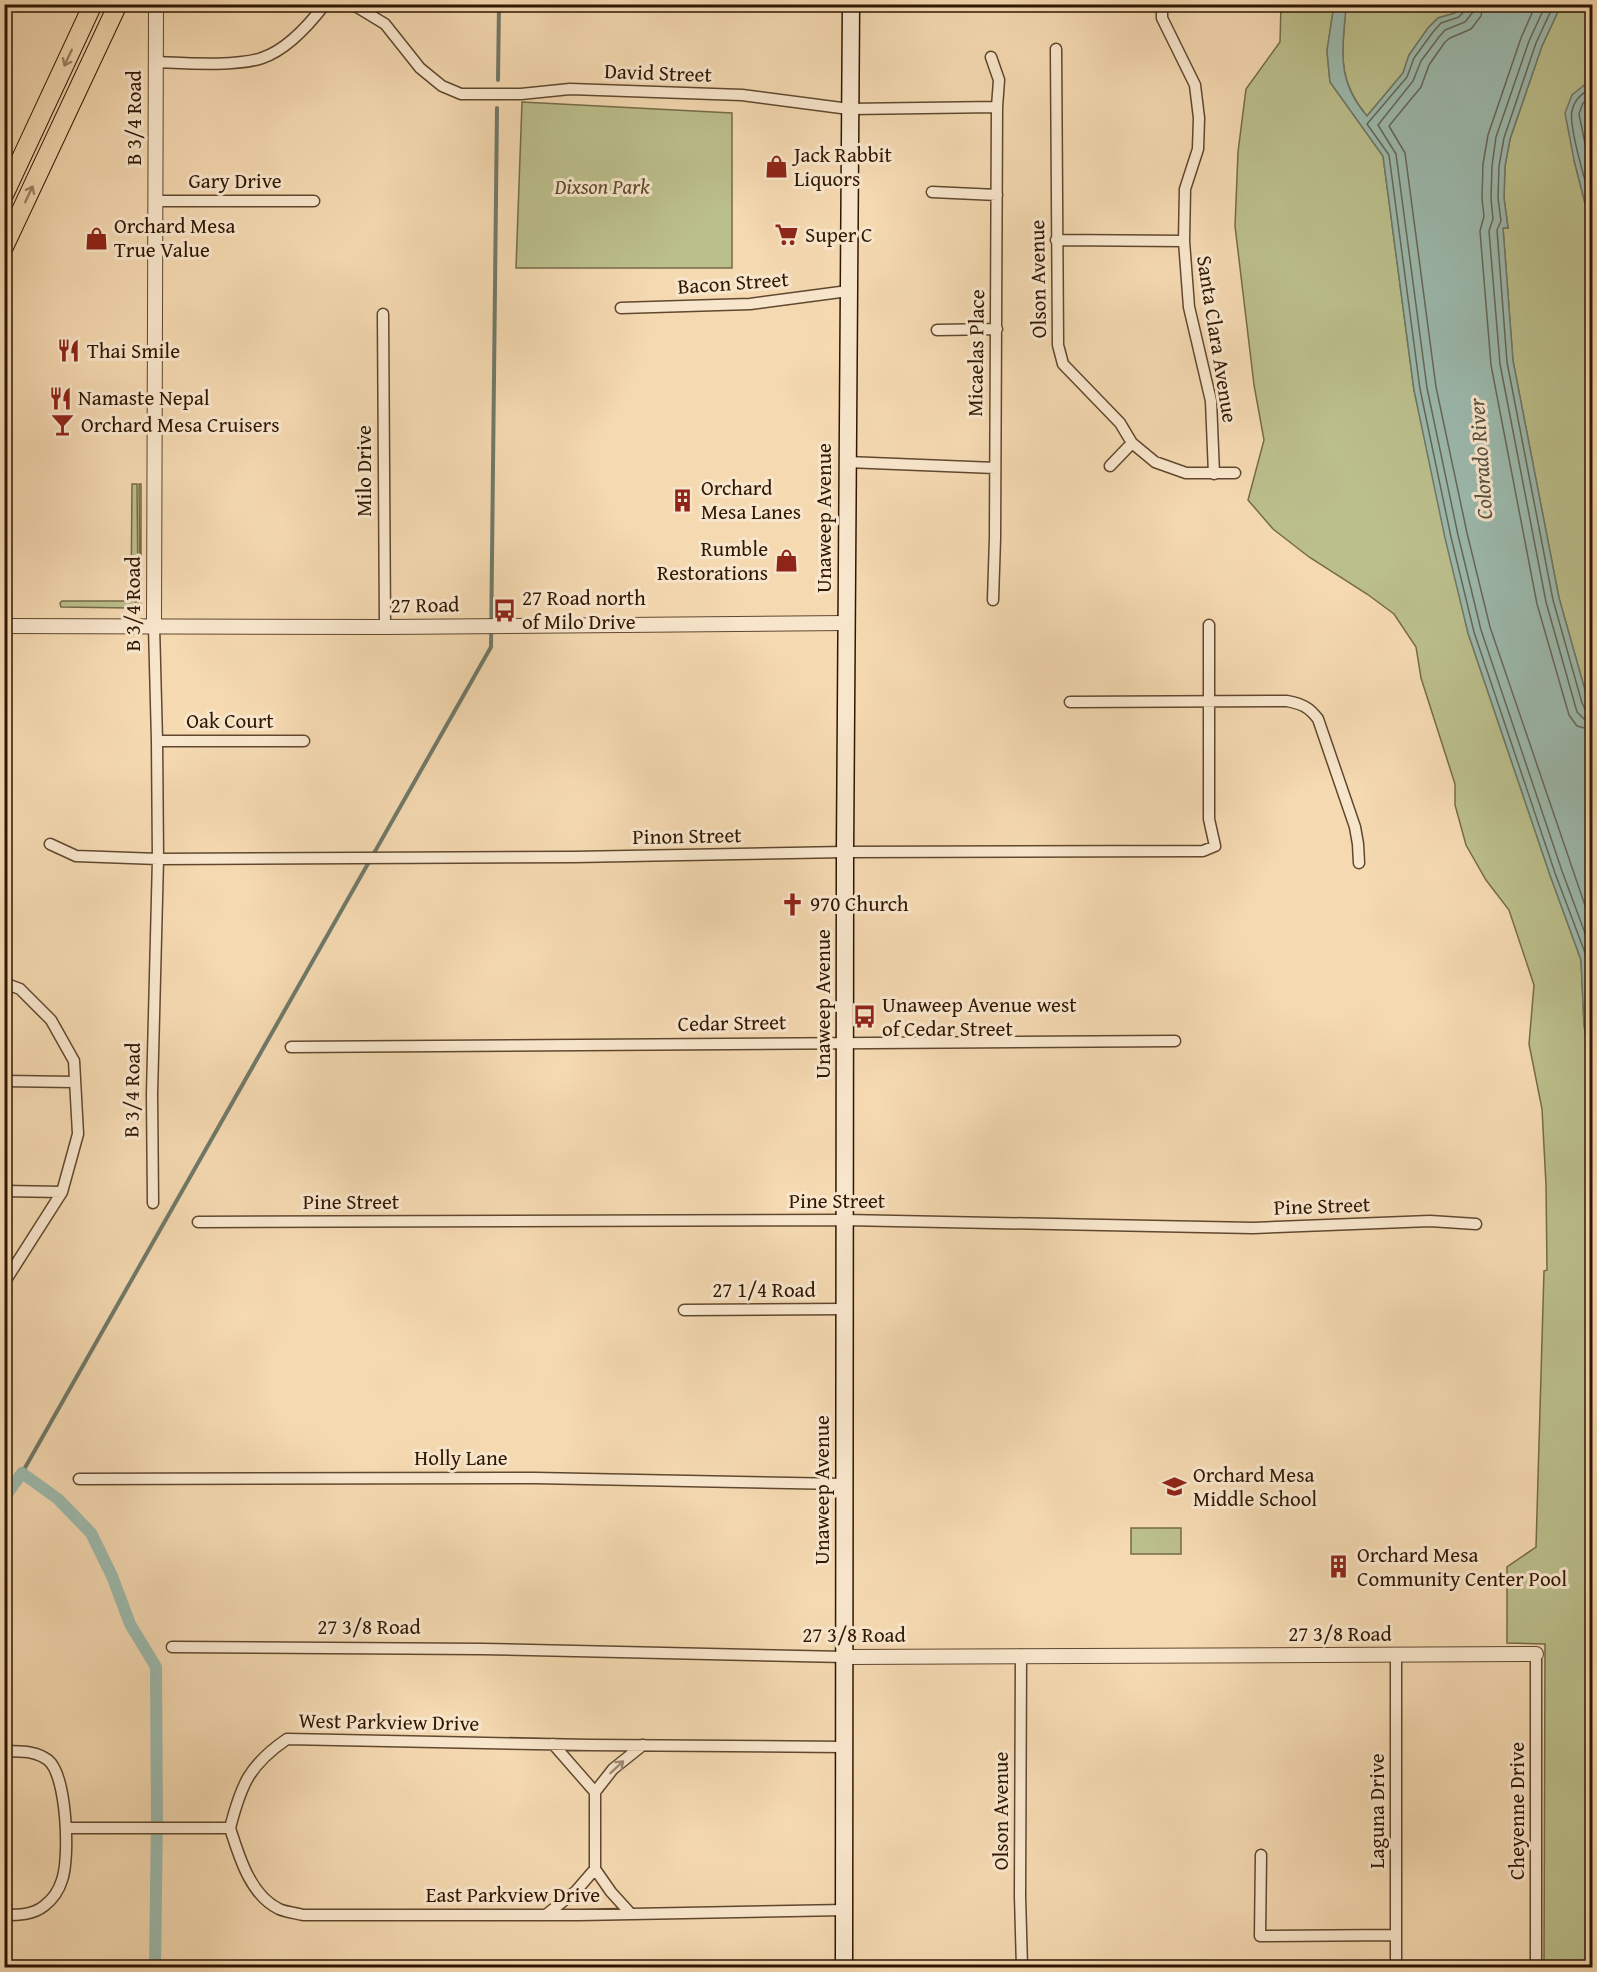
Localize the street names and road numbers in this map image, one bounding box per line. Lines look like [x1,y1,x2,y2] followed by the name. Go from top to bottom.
[604,55,713,90] street label: David Street
[118,70,149,166] street label: B 3/4 Road
[188,165,282,196] street label: Gary Drive
[1021,219,1054,339] street label: Olson Avenue
[1189,253,1246,425] street label: Santa Clara Avenue
[676,263,790,302] street label: Bacon Street
[959,289,992,417] street label: Micaelas Place
[348,425,379,517] street label: Milo Drive
[808,443,839,593] street label: Unaweep Avenue
[117,556,148,652] street label: B 3/4 Road
[390,588,460,621] street label: 27 Road
[186,705,274,736] street label: Oak Court
[632,819,742,852] street label: Pinon Street
[807,929,838,1079] street label: Unaweep Avenue
[677,1006,787,1039] street label: Cedar Street
[115,1041,148,1138] street label: B 3/4 Road
[789,1185,886,1216] street label: Pine Street
[303,1186,400,1217] street label: Pine Street
[1273,1188,1371,1223] street label: Pine Street
[712,1274,817,1305] street label: 27 1/4 Road
[806,1415,837,1565] street label: Unaweep Avenue
[414,1442,508,1473] street label: Holly Lane
[317,1611,422,1642] street label: 27 3/8 Road
[1288,1618,1393,1649] street label: 27 3/8 Road
[802,1619,907,1650] street label: 27 3/8 Road
[298,1704,480,1739] street label: West Parkview Drive
[1501,1742,1532,1880] street label: Cheyenne Drive
[985,1752,1016,1870] street label: Olson Avenue
[1361,1753,1392,1869] street label: Laguna Drive
[426,1879,600,1910] street label: East Parkview Drive

